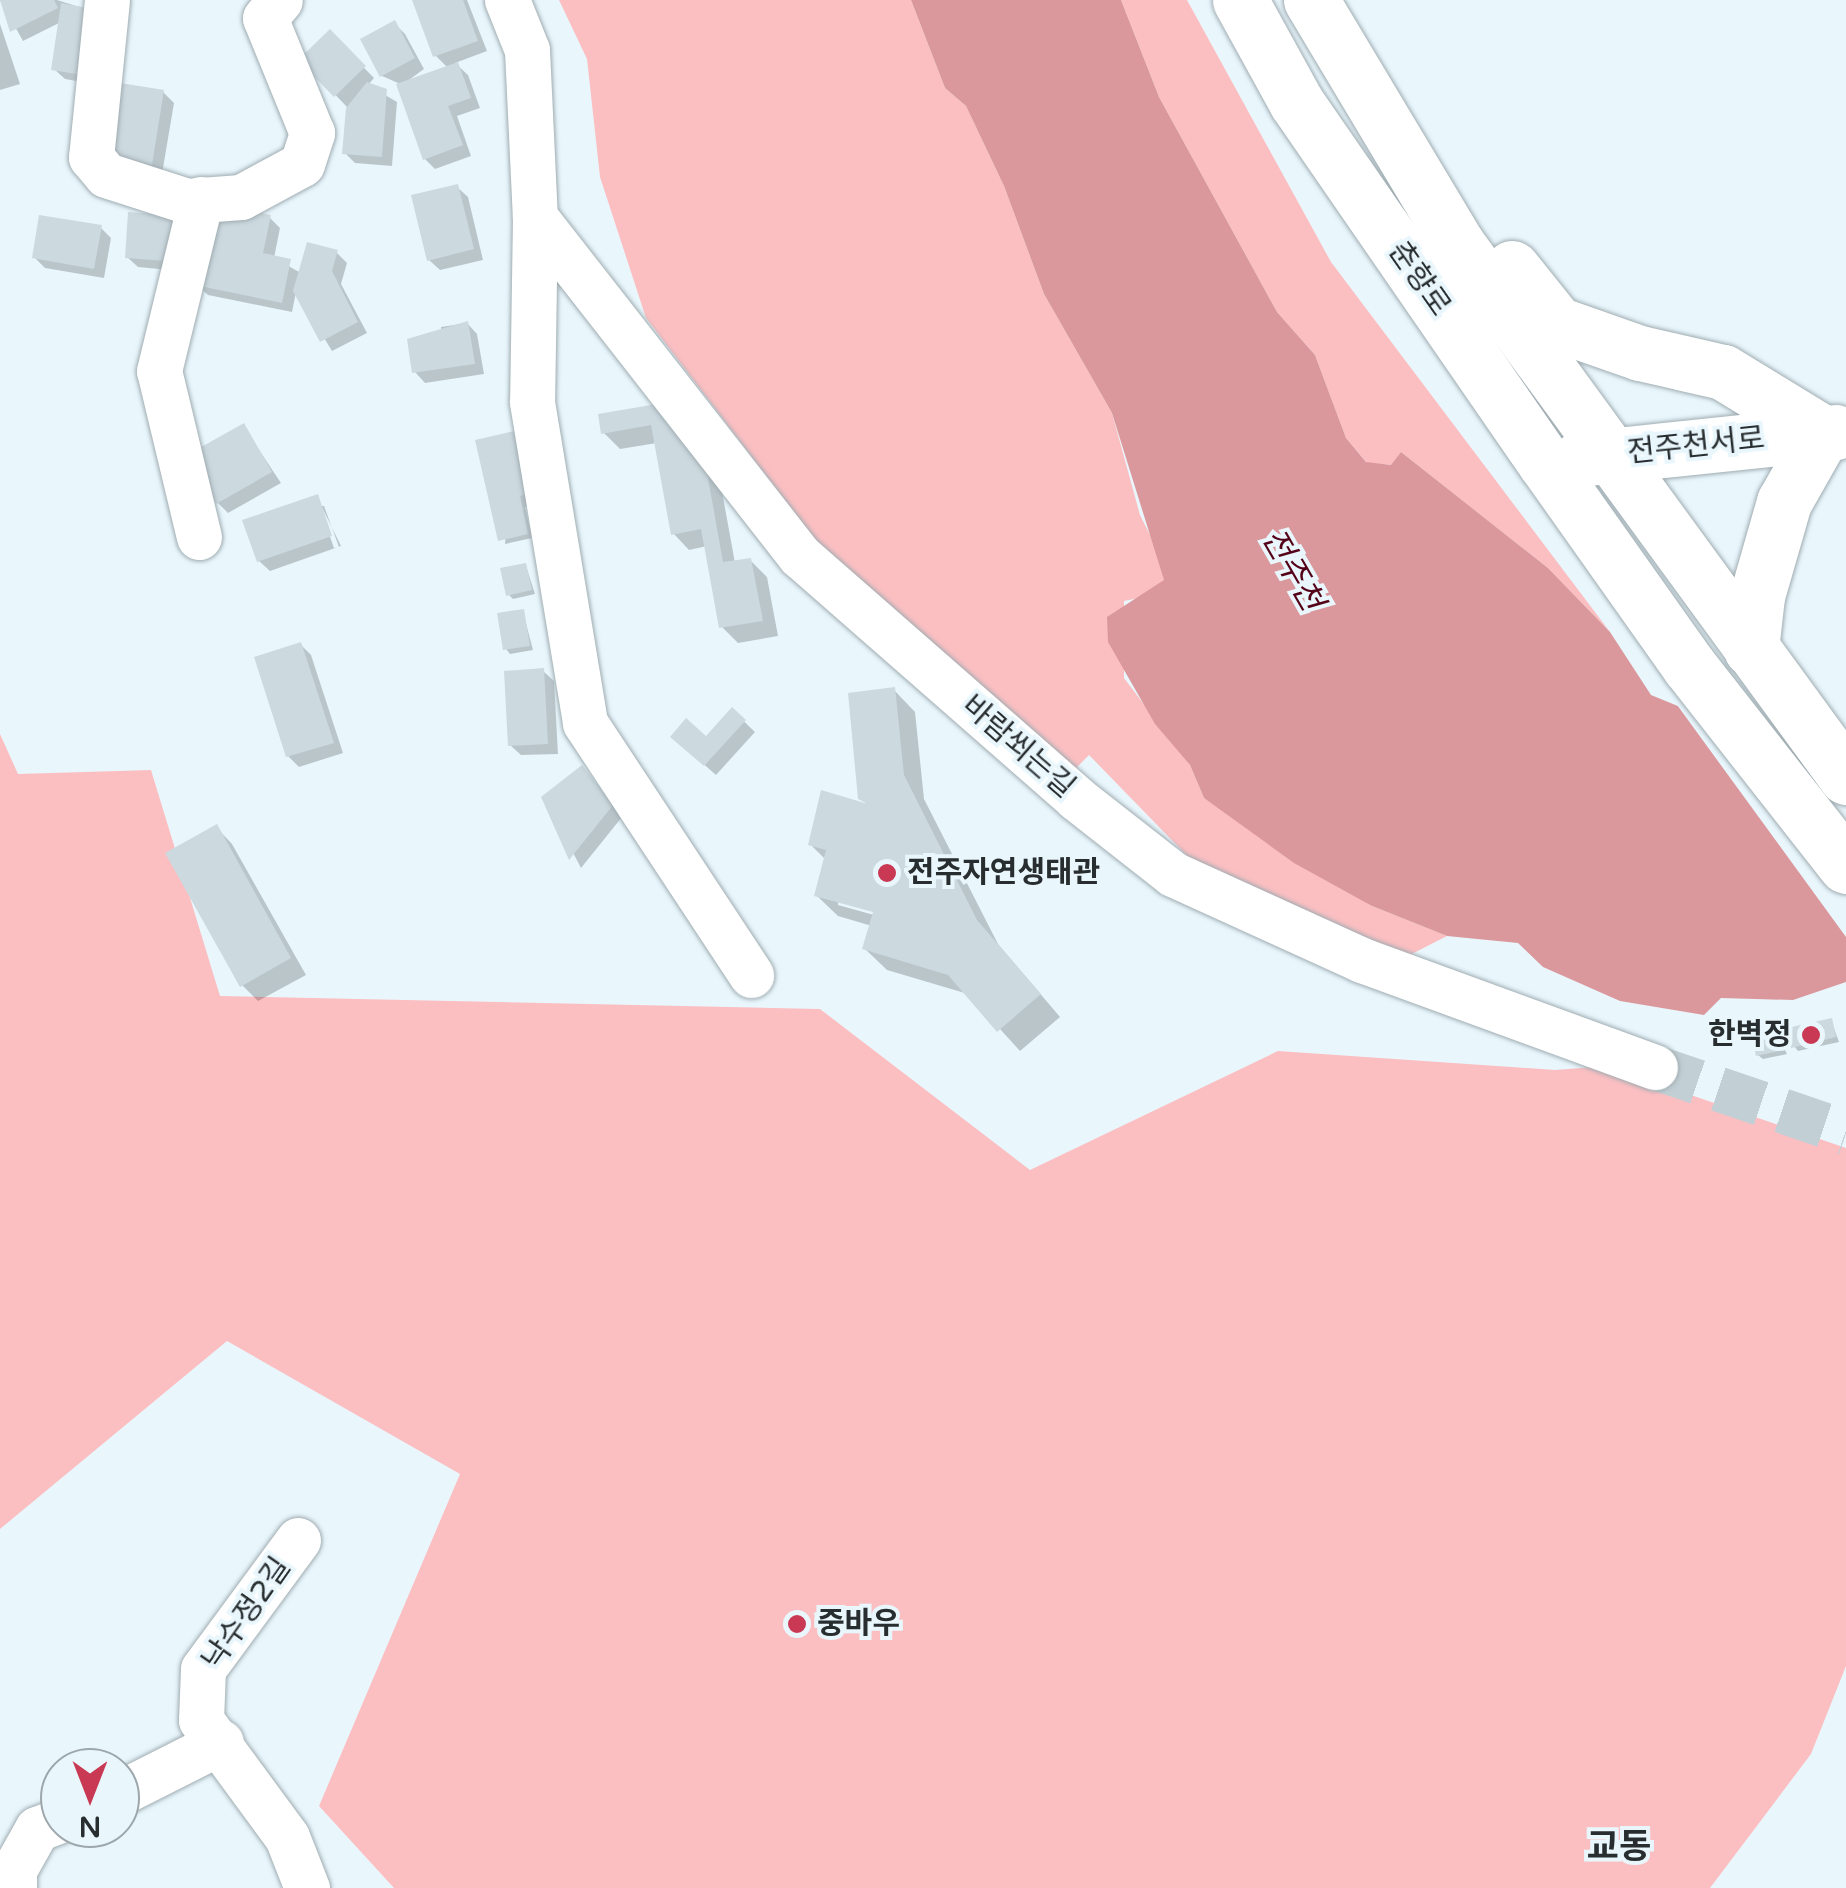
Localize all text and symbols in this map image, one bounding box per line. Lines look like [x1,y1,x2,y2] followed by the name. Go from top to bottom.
[1381,235,1457,323] street label: 춘향로
[1625,421,1767,471] street label: 전주천서로
[1253,522,1331,618] water label: 전주천
[954,688,1082,806] street label: 바람쐬는길
[907,855,1100,891] place label: 전주자연생태관
[876,862,898,884] marker: 전주자연생태관
[1708,1017,1791,1053] place label: 한벽정
[1800,1024,1822,1046] marker: 한벽정
[195,1551,299,1677] street label: 낙수정2길
[817,1606,900,1642] place label: 중바우
[786,1613,808,1635] marker: 중바우
[40,1748,140,1848] north arrow
[79,1809,101,1843] text: N
[1587,1826,1651,1868] district label: 교동

